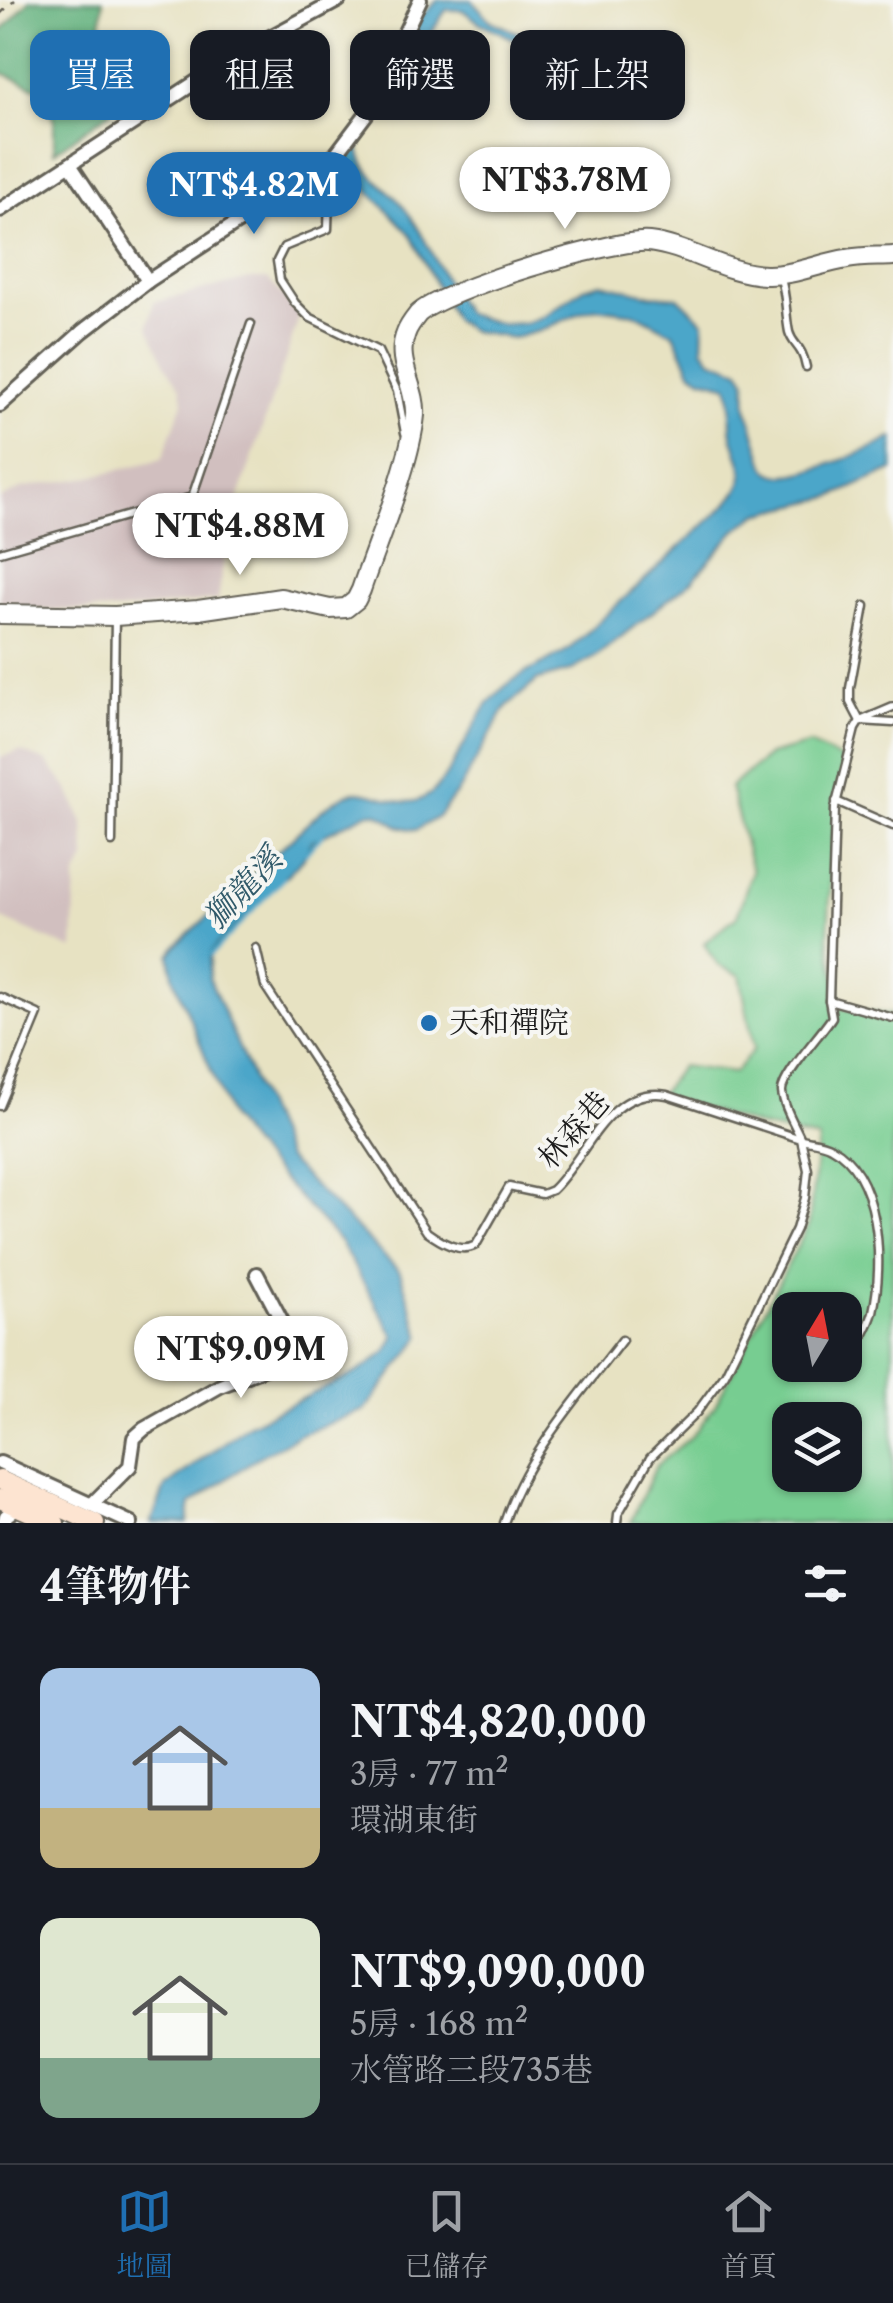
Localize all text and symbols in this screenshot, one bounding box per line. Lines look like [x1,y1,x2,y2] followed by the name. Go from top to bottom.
[30,30,170,120] chip: 買屋
[190,30,330,120] chip: 租屋
[350,30,490,120] chip: 篩選
[510,30,685,120] chip: 新上架
[462,147,668,232] pin: NT$3.78M
[151,152,357,237] pin: NT$4.82M
[481,160,649,199] text: NT$3.78M
[169,165,339,204] text: NT$4.82M
[137,493,343,578] pin: NT$4.88M
[154,506,326,545] text: NT$4.88M
[196,837,292,936] water label: 獅龍溪
[449,1004,569,1041] place label: 天和禪院
[418,1012,440,1034] marker: 天和禪院
[530,1084,617,1176] street label: 林森巷
[772,1292,862,1382] north arrow
[772,1292,862,1492] map controls
[138,1316,344,1401] pin: NT$9.09M
[156,1329,326,1368] text: NT$9.09M
[772,1402,862,1492] button: layers
[798,1556,853,1611] icon: filters
[40,1560,191,1612] text: 4筆物件
[350,1696,647,1748] text: NT$4,820,000
[120,1708,240,1828] icon: home
[350,1754,509,1793] text: 3房 · 77 m²
[350,1800,478,1839] text: 環湖東街
[350,1946,646,1998] text: NT$9,090,000
[120,1958,240,2078] icon: home
[350,2004,528,2043] text: 5房 · 168 m²
[350,2050,593,2089] text: 水管路三段735巷
[116,2184,172,2284] tab: 地圖
[404,2184,489,2284] tab: 已儲存
[721,2184,777,2284] tab: 首頁

